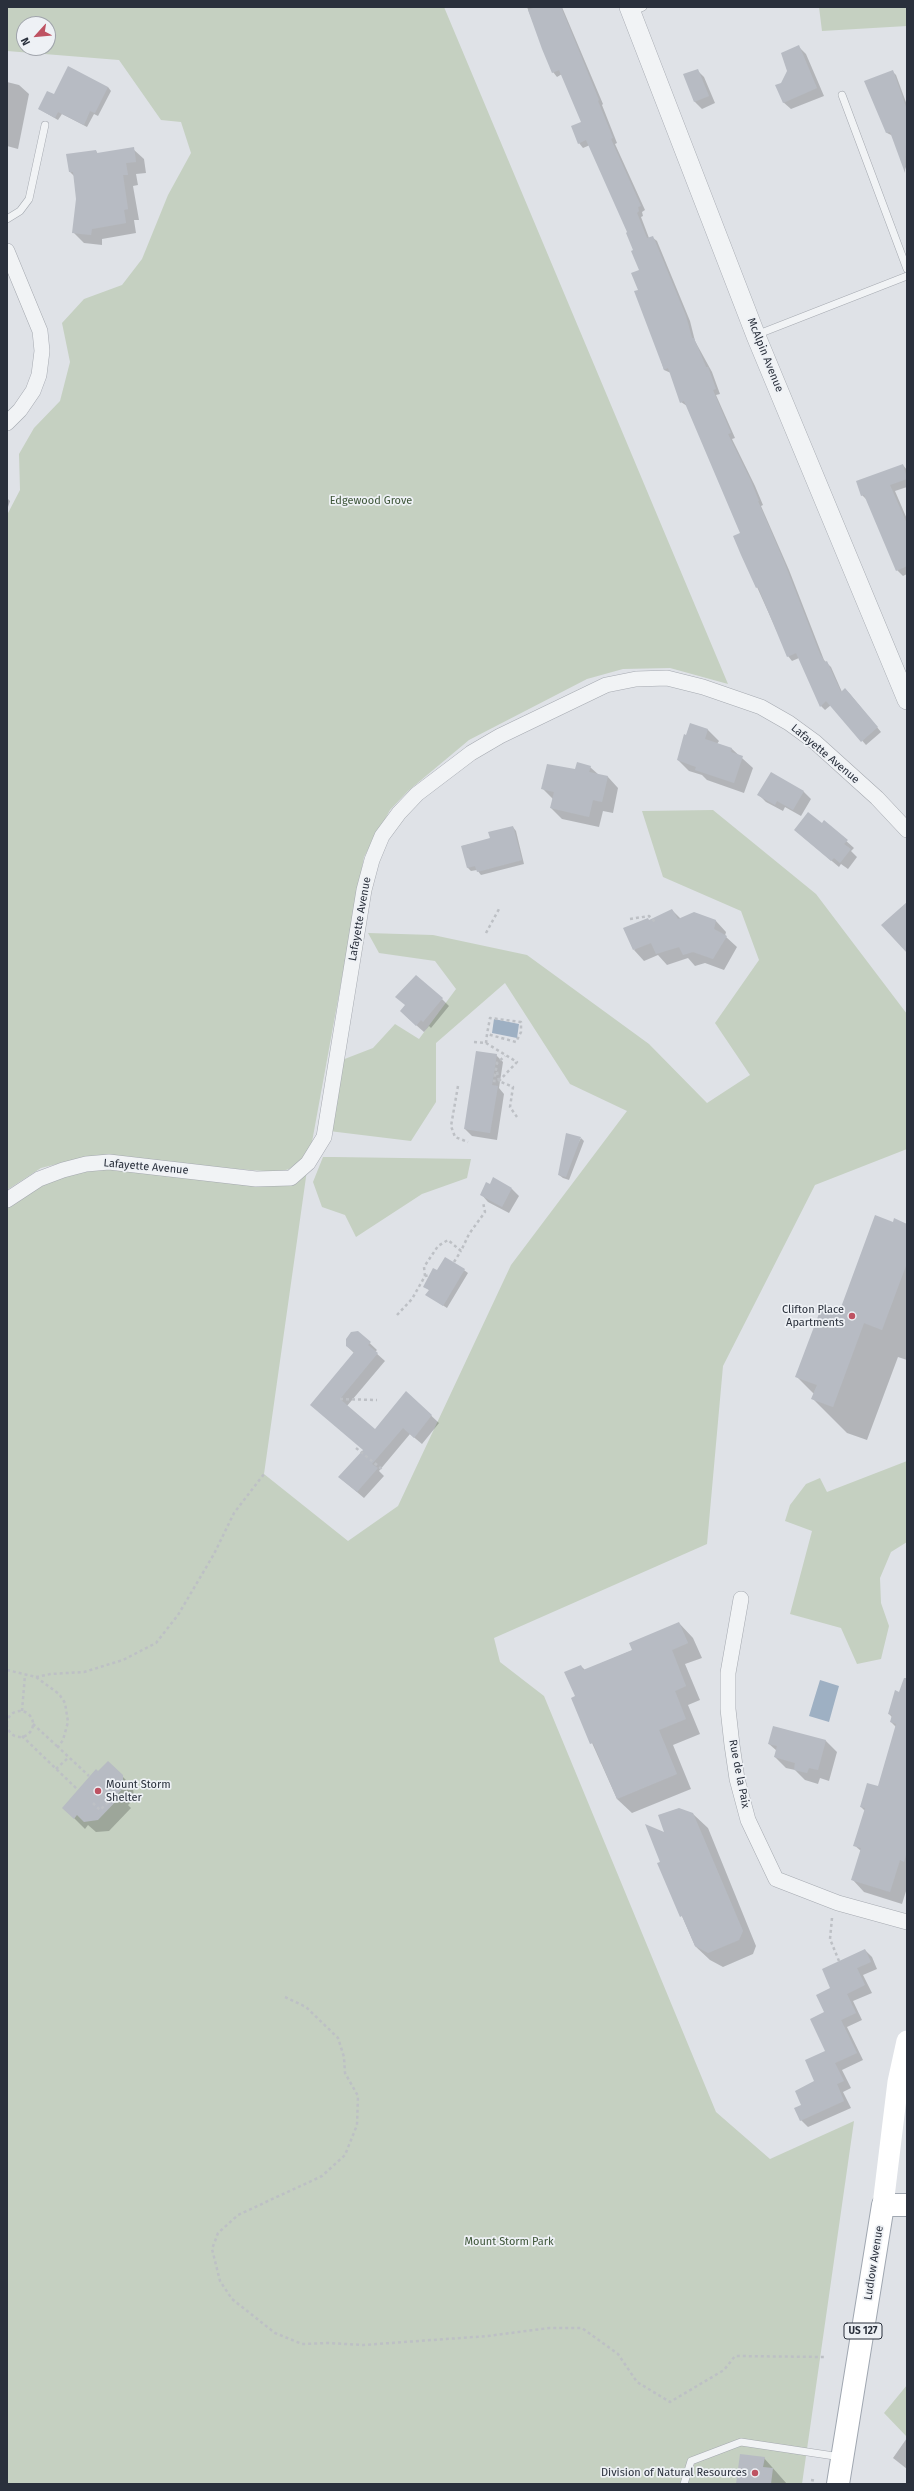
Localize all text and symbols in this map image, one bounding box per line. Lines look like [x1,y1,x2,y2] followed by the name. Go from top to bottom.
[16,16,56,56] north arrow
[18,35,33,47] text: N
[744,316,786,394] street label: McAlpin Avenue
[330,494,412,508] park label: Edgewood Grove
[788,722,862,786] street label: Lafayette Avenue
[346,876,374,962] street label: Lafayette Avenue
[103,1157,189,1177] street label: Lafayette Avenue
[782,1303,844,1329] place label: Clifton Place Apartments
[847,1311,857,1321] marker: Clifton Place Apartments
[726,1739,752,1809] street label: Rue de la Paix
[106,1778,171,1804] place label: Mount Storm Shelter
[93,1786,103,1796] marker: Mount Storm Shelter
[862,2225,886,2301] street label: Ludlow Avenue
[464,2235,554,2249] park label: Mount Storm Park
[844,2323,882,2339] road number: US 127
[601,2466,747,2480] place label: Division of Natural Resources
[750,2468,760,2478] marker: Division of Natural Resources

